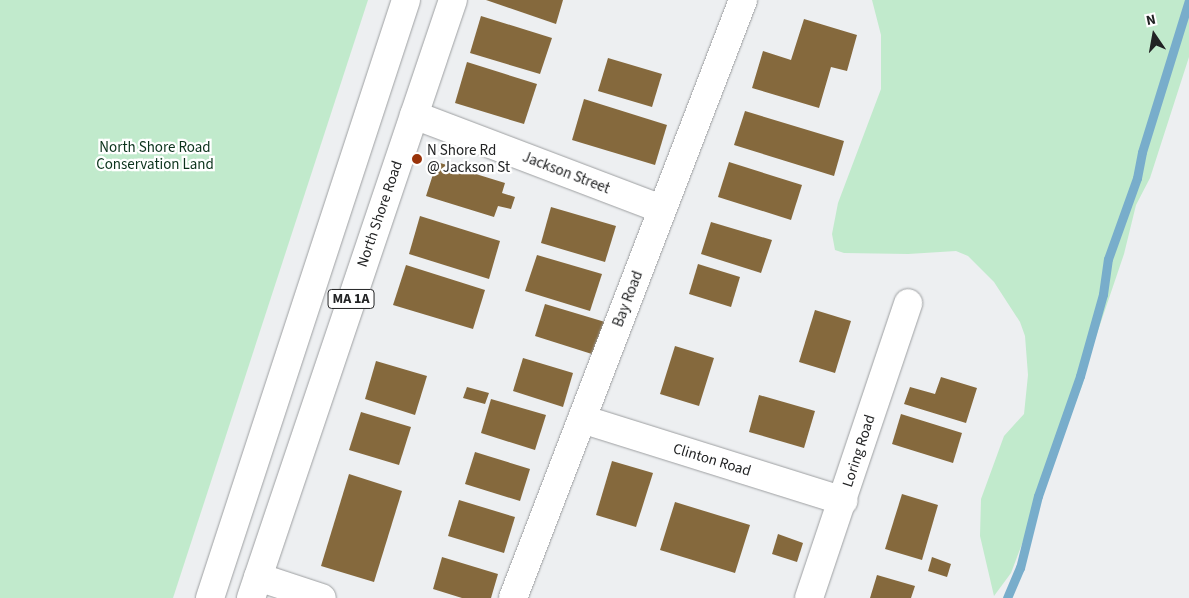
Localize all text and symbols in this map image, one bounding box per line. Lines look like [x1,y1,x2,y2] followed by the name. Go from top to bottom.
[1129,10,1179,60] north arrow
[1144,10,1158,31] text: N
[96,138,214,173] park label: North Shore Road Conservation Land
[427,141,510,176] place label: N Shore Rd @ Jackson St
[520,148,612,198] street label: Jackson Street
[411,153,423,165] marker: N Shore Rd @ Jackson St
[353,158,407,270] street label: North Shore Road
[609,268,647,330] street label: Bay Road
[327,288,375,310] road number: MA 1A
[839,413,879,489] street label: Loring Road
[671,440,753,480] street label: Clinton Road

